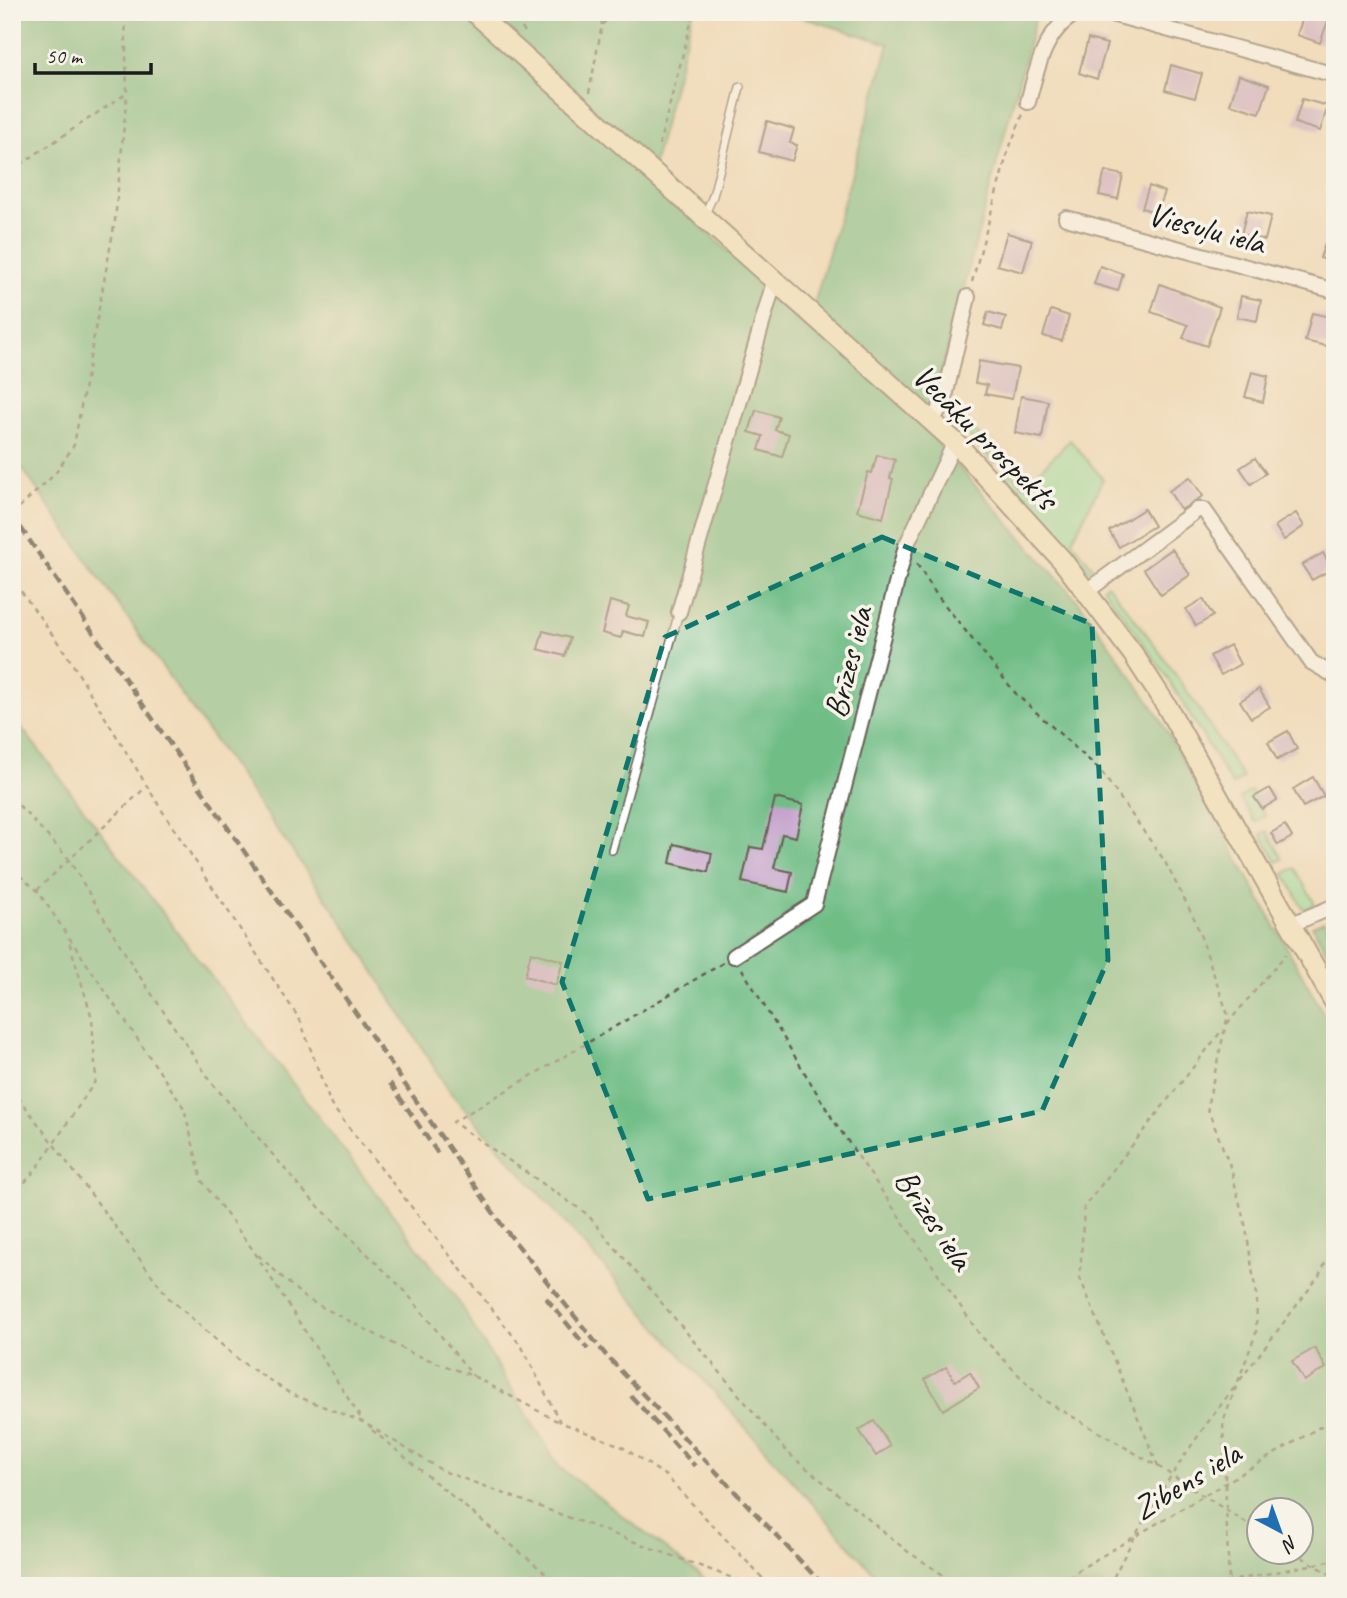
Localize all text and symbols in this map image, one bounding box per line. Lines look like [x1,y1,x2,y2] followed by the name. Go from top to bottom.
[35,32,150,76] scale bar
[46,43,84,69] text: 50 m
[1144,192,1272,264] street label: Viesuļu iela
[904,355,1069,520] street label: Vecāķu prospekts
[814,600,883,722] street label: Brīzes iela
[885,1161,984,1280] street label: Brīzes iela
[1125,1431,1250,1529] street label: Zibens iela
[1246,1496,1316,1566] north arrow
[1276,1530,1303,1558] text: N

